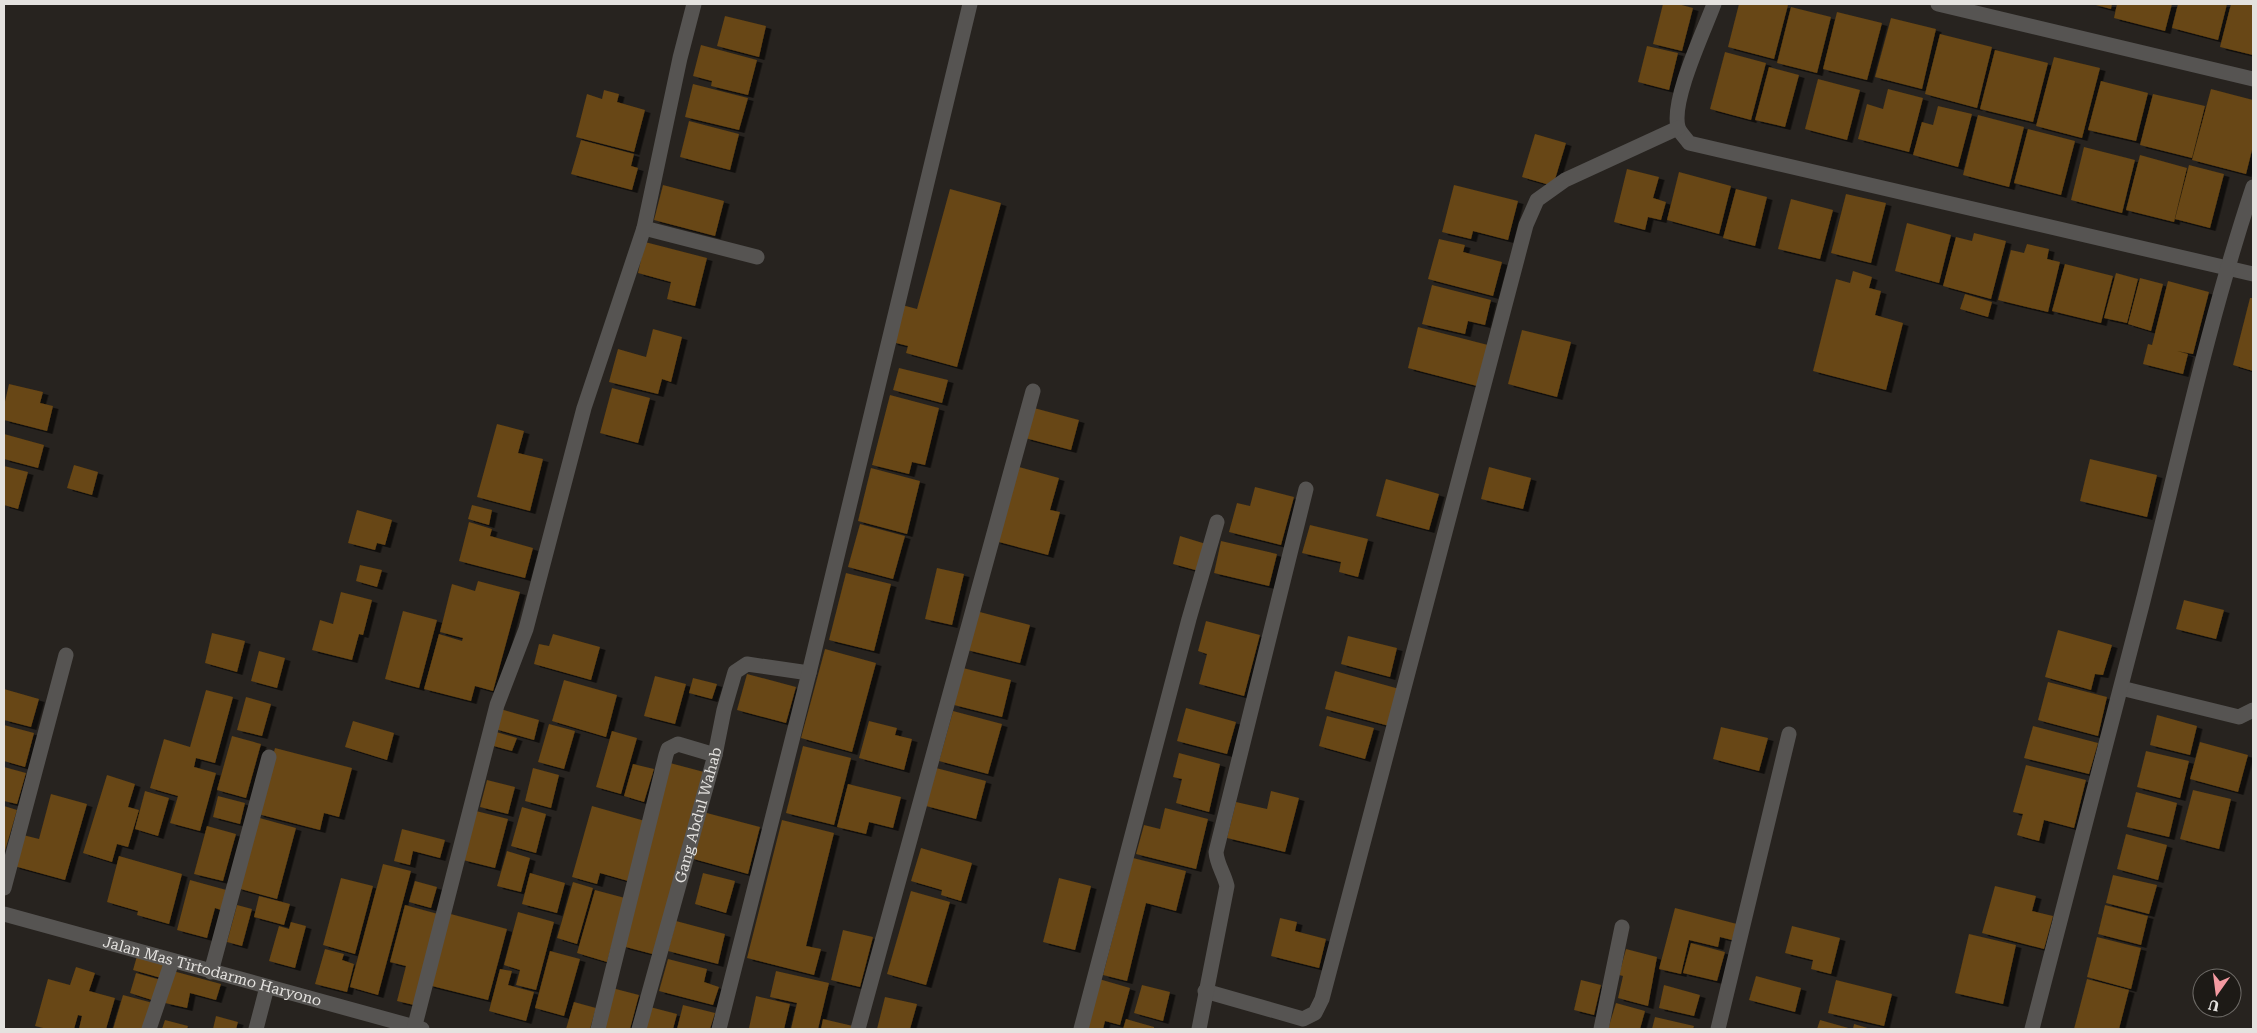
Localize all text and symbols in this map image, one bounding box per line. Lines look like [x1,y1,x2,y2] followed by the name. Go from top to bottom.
[671,746,725,885] street label: Gang Abdul Wahab
[101,933,324,1010] street label: Jalan Mas Tirtodarmo Haryono
[2192,968,2242,1018] north arrow
[2206,996,2221,1015] text: U

